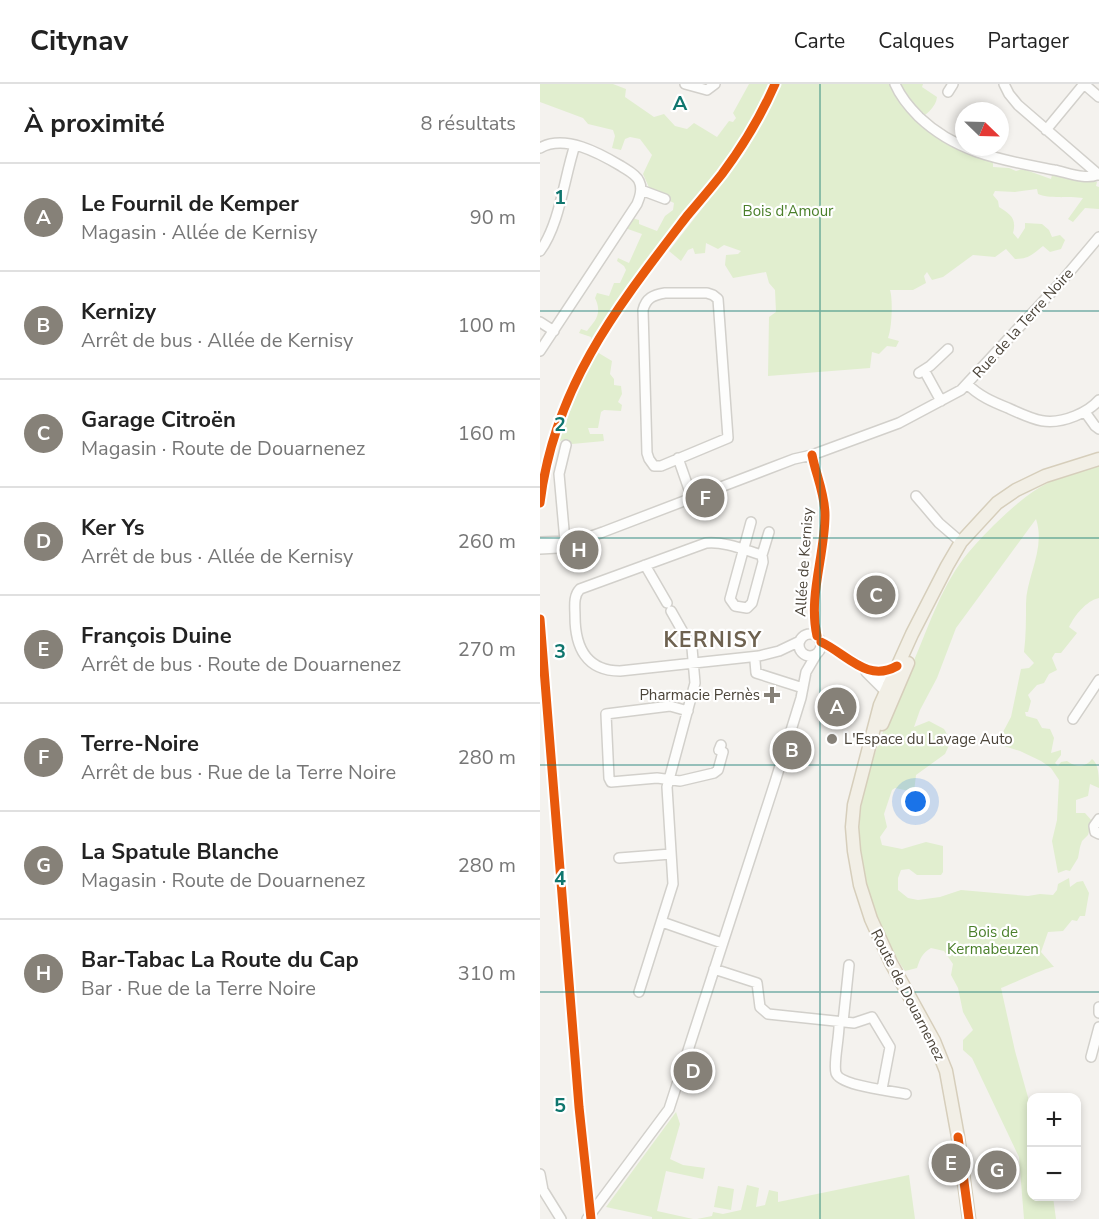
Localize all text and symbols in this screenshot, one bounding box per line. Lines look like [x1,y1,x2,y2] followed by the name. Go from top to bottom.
[30,22,128,60] text: Citynav
[794,27,845,55] text: Carte
[878,27,955,55] text: Calques
[988,27,1069,55] text: Partager
[673,90,688,117] text: A
[955,102,1009,156] north arrow
[24,106,165,141] text: À proximité
[420,110,516,137] text: 8 résultats
[554,184,566,211] text: 1
[81,189,299,219] text: Le Fournil de Kemper
[743,201,834,221] park label: Bois d'Amour
[36,204,51,231] text: A
[470,204,516,231] text: 90 m
[81,219,317,246] text: Magasin · Allée de Kernisy
[968,264,1078,382] street label: Rue de la Terre Noire
[81,297,156,327] text: Kernizy
[37,312,50,339] text: B
[458,312,516,339] text: 100 m
[81,327,353,354] text: Arrêt de bus · Allée de Kernisy
[81,405,236,435] text: Garage Citroën
[554,411,566,438] text: 2
[37,420,50,447] text: C
[458,420,516,447] text: 160 m
[81,435,365,462] text: Magasin · Route de Douarnenez
[686,476,724,520] pin: F
[790,506,818,617] street label: Allée de Kernisy
[81,513,144,543] text: Ker Ys
[36,528,51,555] text: D
[458,528,516,555] text: 260 m
[560,528,598,572] pin: H
[81,543,353,570] text: Arrêt de bus · Allée de Kernisy
[856,572,896,618] pin: C
[81,621,232,651] text: François Duine
[664,626,762,654] district label: KERNISY
[38,636,49,663] text: E
[458,636,516,663] text: 270 m
[554,638,566,665] text: 3
[81,651,401,678] text: Arrêt de bus · Route de Douarnenez
[818,684,856,730] pin: A
[639,685,760,705] place label: Pharmacie Pernès
[765,688,779,702] marker: Pharmacie Pernès
[772,728,812,772] pin: B
[81,729,199,759] text: Terre-Noire
[844,729,1013,749] place label: L'Espace du Lavage Auto
[825,732,839,746] marker: L'Espace du Lavage Auto
[38,744,49,771] text: F
[458,744,516,771] text: 280 m
[81,759,396,786] text: Arrêt de bus · Rue de la Terre Noire
[901,787,930,816] your location
[81,837,279,867] text: La Spatule Blanche
[36,852,51,879] text: G
[458,852,516,879] text: 280 m
[554,865,566,892] text: 4
[81,867,365,894] text: Magasin · Route de Douarnenez
[947,922,1039,959] park label: Bois de Kermabeuzen
[866,926,950,1064] street label: Route de Douarnenez
[81,945,359,975] text: Bar-Tabac La Route du Cap
[36,960,51,987] text: H
[458,960,516,987] text: 310 m
[81,975,316,1002] text: Bar · Rue de la Terre Noire
[674,1048,712,1094] pin: D
[554,1092,566,1119] text: 5
[1027,1093,1081,1201] map controls
[1027,1093,1081,1147] button: +
[932,1140,970,1186] pin: E
[1027,1147,1081,1201] button: −
[978,1148,1016,1192] pin: G

